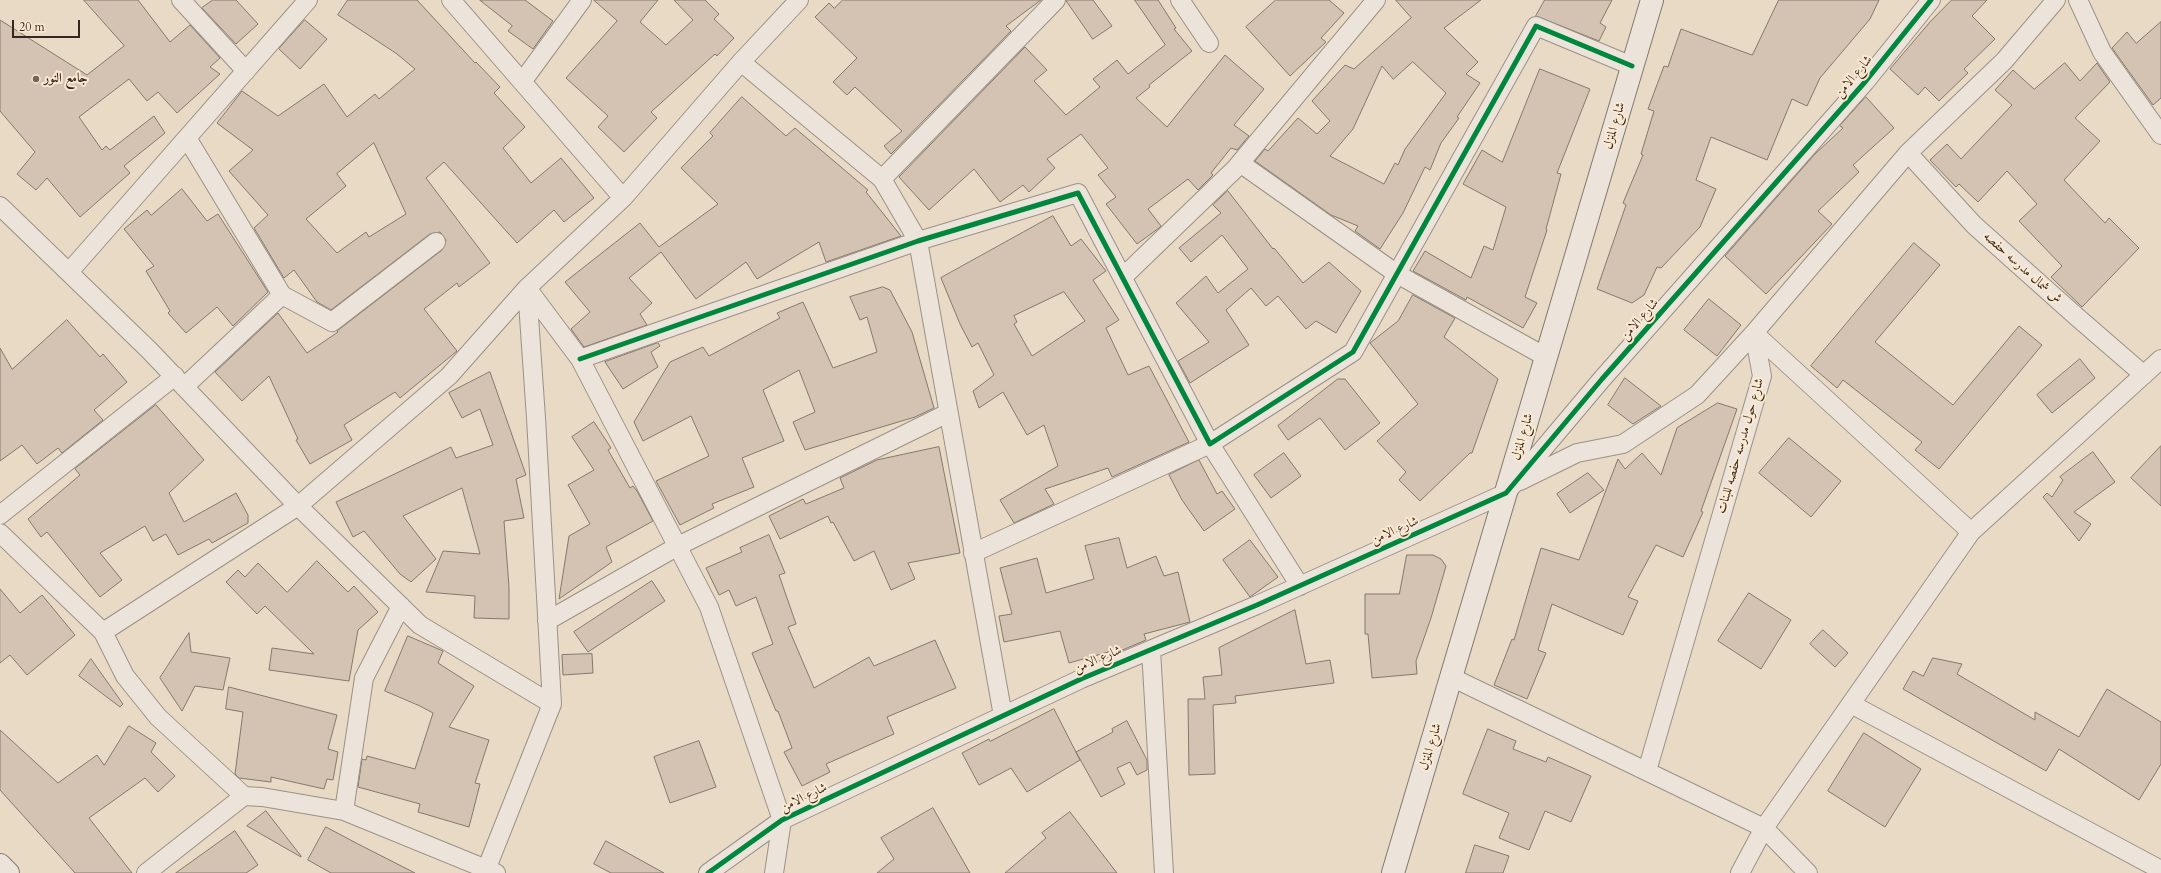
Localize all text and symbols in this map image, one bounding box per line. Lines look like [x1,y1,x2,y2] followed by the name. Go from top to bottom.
[14,12,82,38] scale bar
[19,19,45,35] text: 20 m
[1832,53,1876,101] street label: شارع الامن
[44,71,88,87] place label: جامع النور
[31,74,41,84] marker: جامع النور
[1601,101,1629,151] street label: شارع المنزل
[1980,229,2064,307] street label: ش شمال مدرسه حفصه
[1618,296,1662,344] street label: شارع الامن
[1714,377,1768,515] street label: شارع حول مدرسه حفصه للبنات
[1509,412,1537,462] street label: شارع المنزل
[1369,514,1421,548] street label: شارع الامن
[1072,643,1124,677] street label: شارع الامن
[1416,722,1446,772] street label: شارع المنزل
[778,780,830,816] street label: شارع الامن

